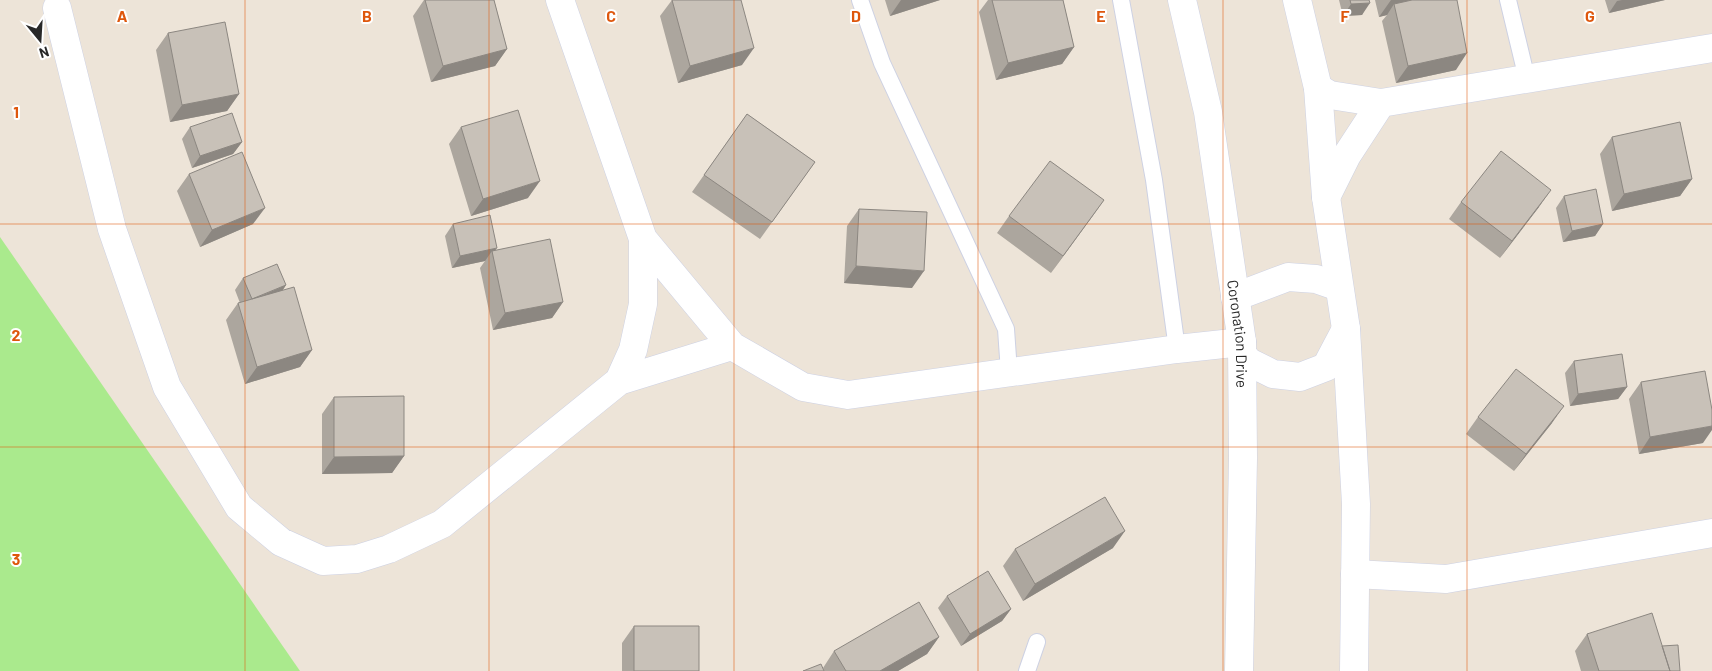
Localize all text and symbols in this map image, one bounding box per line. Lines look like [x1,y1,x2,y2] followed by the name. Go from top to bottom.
[117,6,128,25] text: A
[362,6,372,25] text: B
[606,6,616,25] text: C
[851,6,861,25] text: D
[1096,6,1106,25] text: E
[1341,6,1350,25] text: F
[1585,6,1595,25] text: G
[15,15,65,65] north arrow
[37,43,51,62] text: N
[13,102,19,121] text: 1
[1224,279,1251,388] street label: Coronation Drive
[12,325,21,344] text: 2
[12,549,20,568] text: 3

